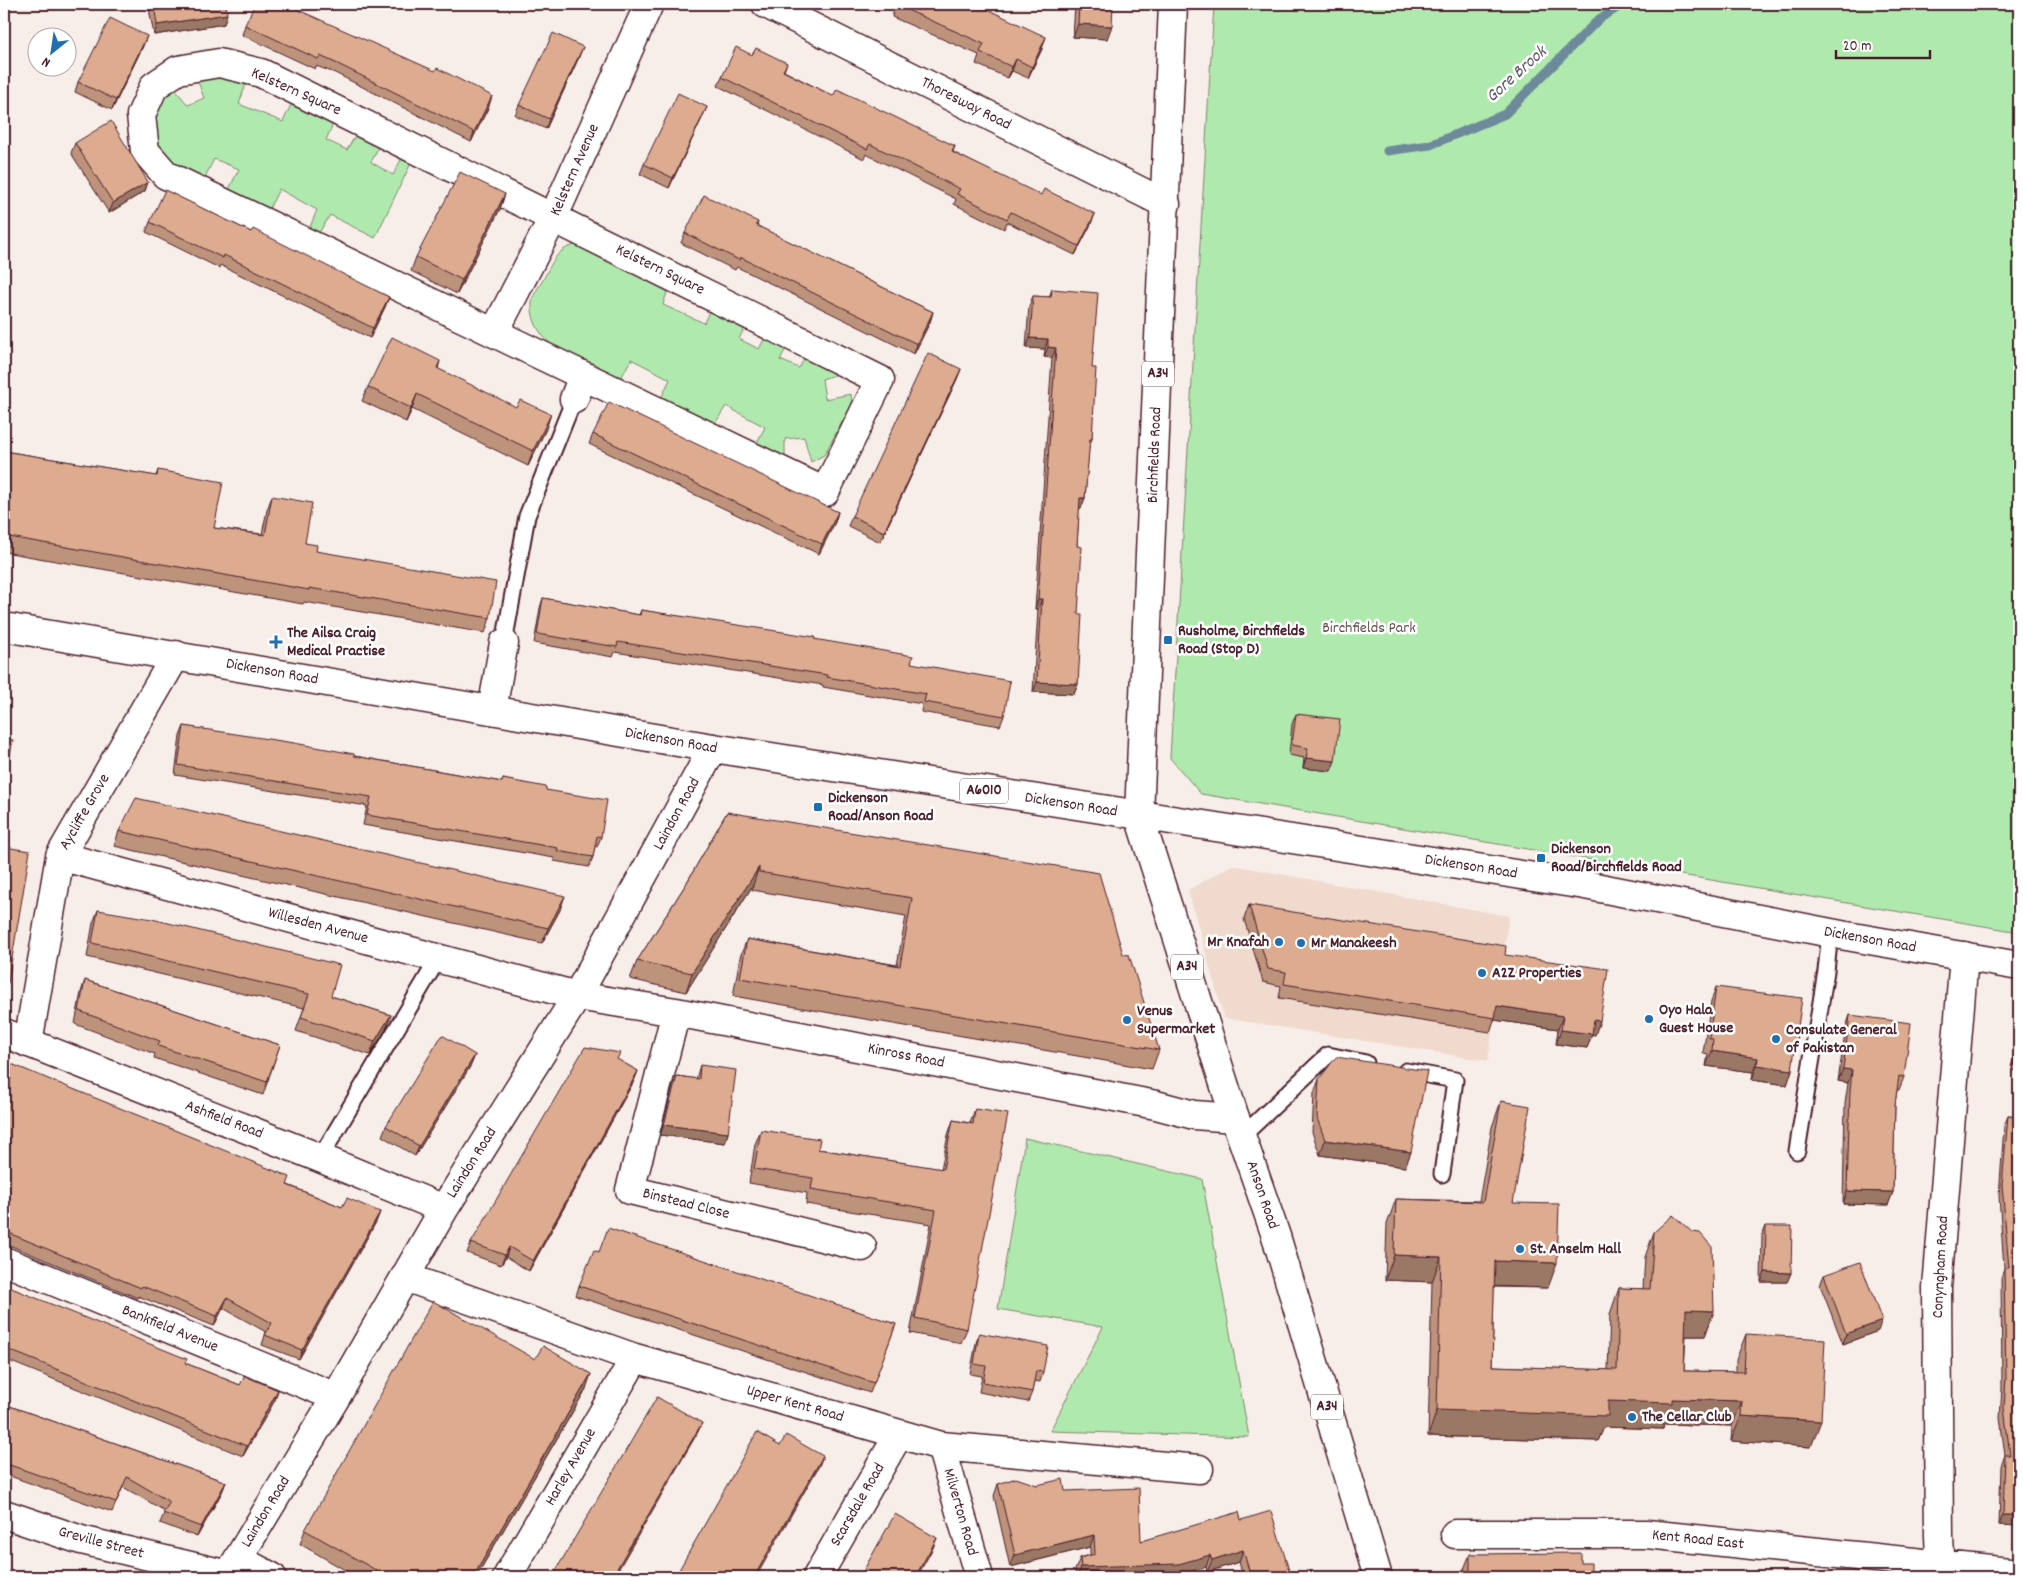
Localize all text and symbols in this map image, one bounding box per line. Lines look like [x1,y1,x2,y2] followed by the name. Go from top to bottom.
[28,28,78,78] north arrow
[1836,28,1929,60] scale bar
[1843,36,1871,58] text: 20 m
[1481,40,1554,109] water label: Gore Brook
[38,51,54,72] text: N
[247,62,345,122] street label: Kelstern Square
[917,71,1015,137] street label: Thoresway Road
[544,120,606,220] street label: Kelstern Avenue
[612,239,708,301] street label: Kelstern Square
[1142,362,1174,386] road number: A34
[1142,406,1168,504] street label: Birchfields Road
[1322,617,1416,640] park label: Birchfields Park
[1178,620,1305,661] place label: Rusholme, Birchfields Road (Stop D)
[287,622,385,663] place label: The Ailsa Craig Medical Practise
[1162,634,1174,646] marker: Rusholme, Birchfields Road (Stop D)
[269,635,283,649] marker: The Ailsa Craig Medical Practise
[224,653,320,691] street label: Dickenson Road
[623,722,719,760] street label: Dickenson Road
[54,770,116,854] street label: Aycliffe Grove
[648,773,706,855] street label: Laindon Road
[960,778,1008,804] road number: A6010
[1023,786,1119,824] street label: Dickenson Road
[828,787,933,828] place label: Dickenson Road/Anson Road
[812,801,824,813] marker: Dickenson Road/Anson Road
[1551,838,1682,879] place label: Dickenson Road/Birchfields Road
[1423,848,1519,886] street label: Dickenson Road
[1535,852,1547,864] marker: Dickenson Road/Birchfields Road
[265,902,371,950] street label: Willesden Avenue
[1822,921,1918,959] street label: Dickenson Road
[1207,931,1269,954] place label: Mr Knafah
[1311,932,1396,955] place label: Mr Manakeesh
[1273,936,1285,948] marker: Mr Knafah
[1295,937,1307,949] marker: Mr Manakeesh
[1171,954,1203,980] road number: A34
[1492,962,1582,985] place label: A2Z Properties
[1476,967,1488,979] marker: A2Z Properties
[1659,999,1733,1040] place label: Oyo Hala Guest House
[1137,1000,1215,1041] place label: Venus Supermarket
[1643,1013,1655,1025] marker: Oyo Hala Guest House
[1121,1014,1133,1026] marker: Venus Supermarket
[1786,1019,1897,1060] place label: Consulate General of Pakistan
[1770,1033,1782,1045] marker: Consulate General of Pakistan
[866,1037,946,1075] street label: Kinross Road
[182,1095,266,1145] street label: Ashfield Road
[441,1123,503,1203] street label: Laindon Road
[1240,1158,1284,1232] street label: Anson Road
[640,1182,732,1226] street label: Binstead Close
[1927,1215,1955,1319] street label: Conyngham Road
[1530,1238,1621,1261] place label: St. Anselm Hall
[1514,1243,1526,1255] marker: St. Anselm Hall
[118,1299,222,1359] street label: Bankfield Avenue
[744,1379,846,1429] street label: Upper Kent Road
[1311,1394,1343,1420] road number: A34
[1642,1406,1732,1429] place label: The Cellar Club
[1626,1411,1638,1423] marker: The Cellar Club
[539,1424,603,1510] street label: Harley Avenue
[825,1459,891,1551] street label: Scarsdale Road
[937,1466,983,1558] street label: Milverton Road
[236,1472,296,1552] street label: Laindon Road
[56,1521,146,1566] street label: Greville Street
[1651,1524,1745,1556] street label: Kent Road East

